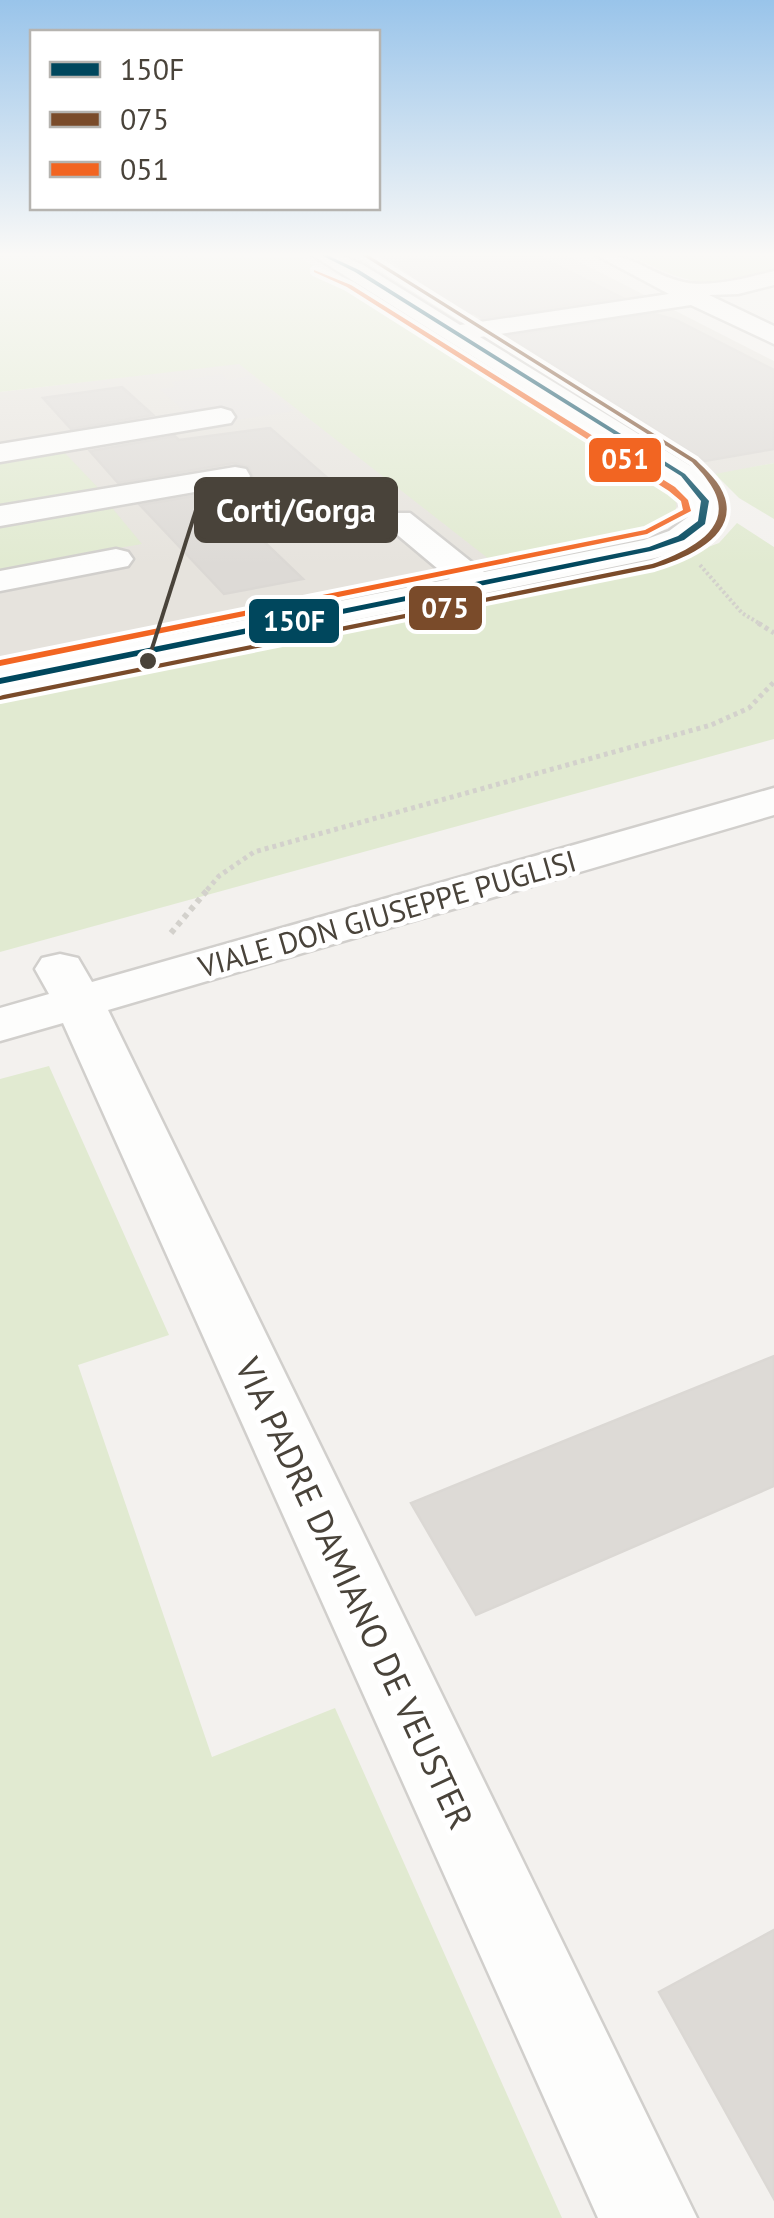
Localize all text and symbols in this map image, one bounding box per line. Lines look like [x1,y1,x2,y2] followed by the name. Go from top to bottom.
[30,30,380,210] legend
[120,49,185,88] text: 150F
[120,99,169,138] text: 075
[120,149,169,188] text: 051
[587,436,663,484] line badge: 051
[601,440,649,477] text: 051
[196,479,396,541] callout: Corti/Gorga
[216,489,376,531] text: Corti/Gorga
[407,584,484,632] line badge: 075
[421,589,469,626] text: 075
[247,597,341,645] line badge: 150F
[263,602,325,639] text: 150F
[193,840,580,986] street label: VIALE DON GIUSEPPE PUGLISI
[225,1349,485,1836] street label: VIA PADRE DAMIANO DE VEUSTER

